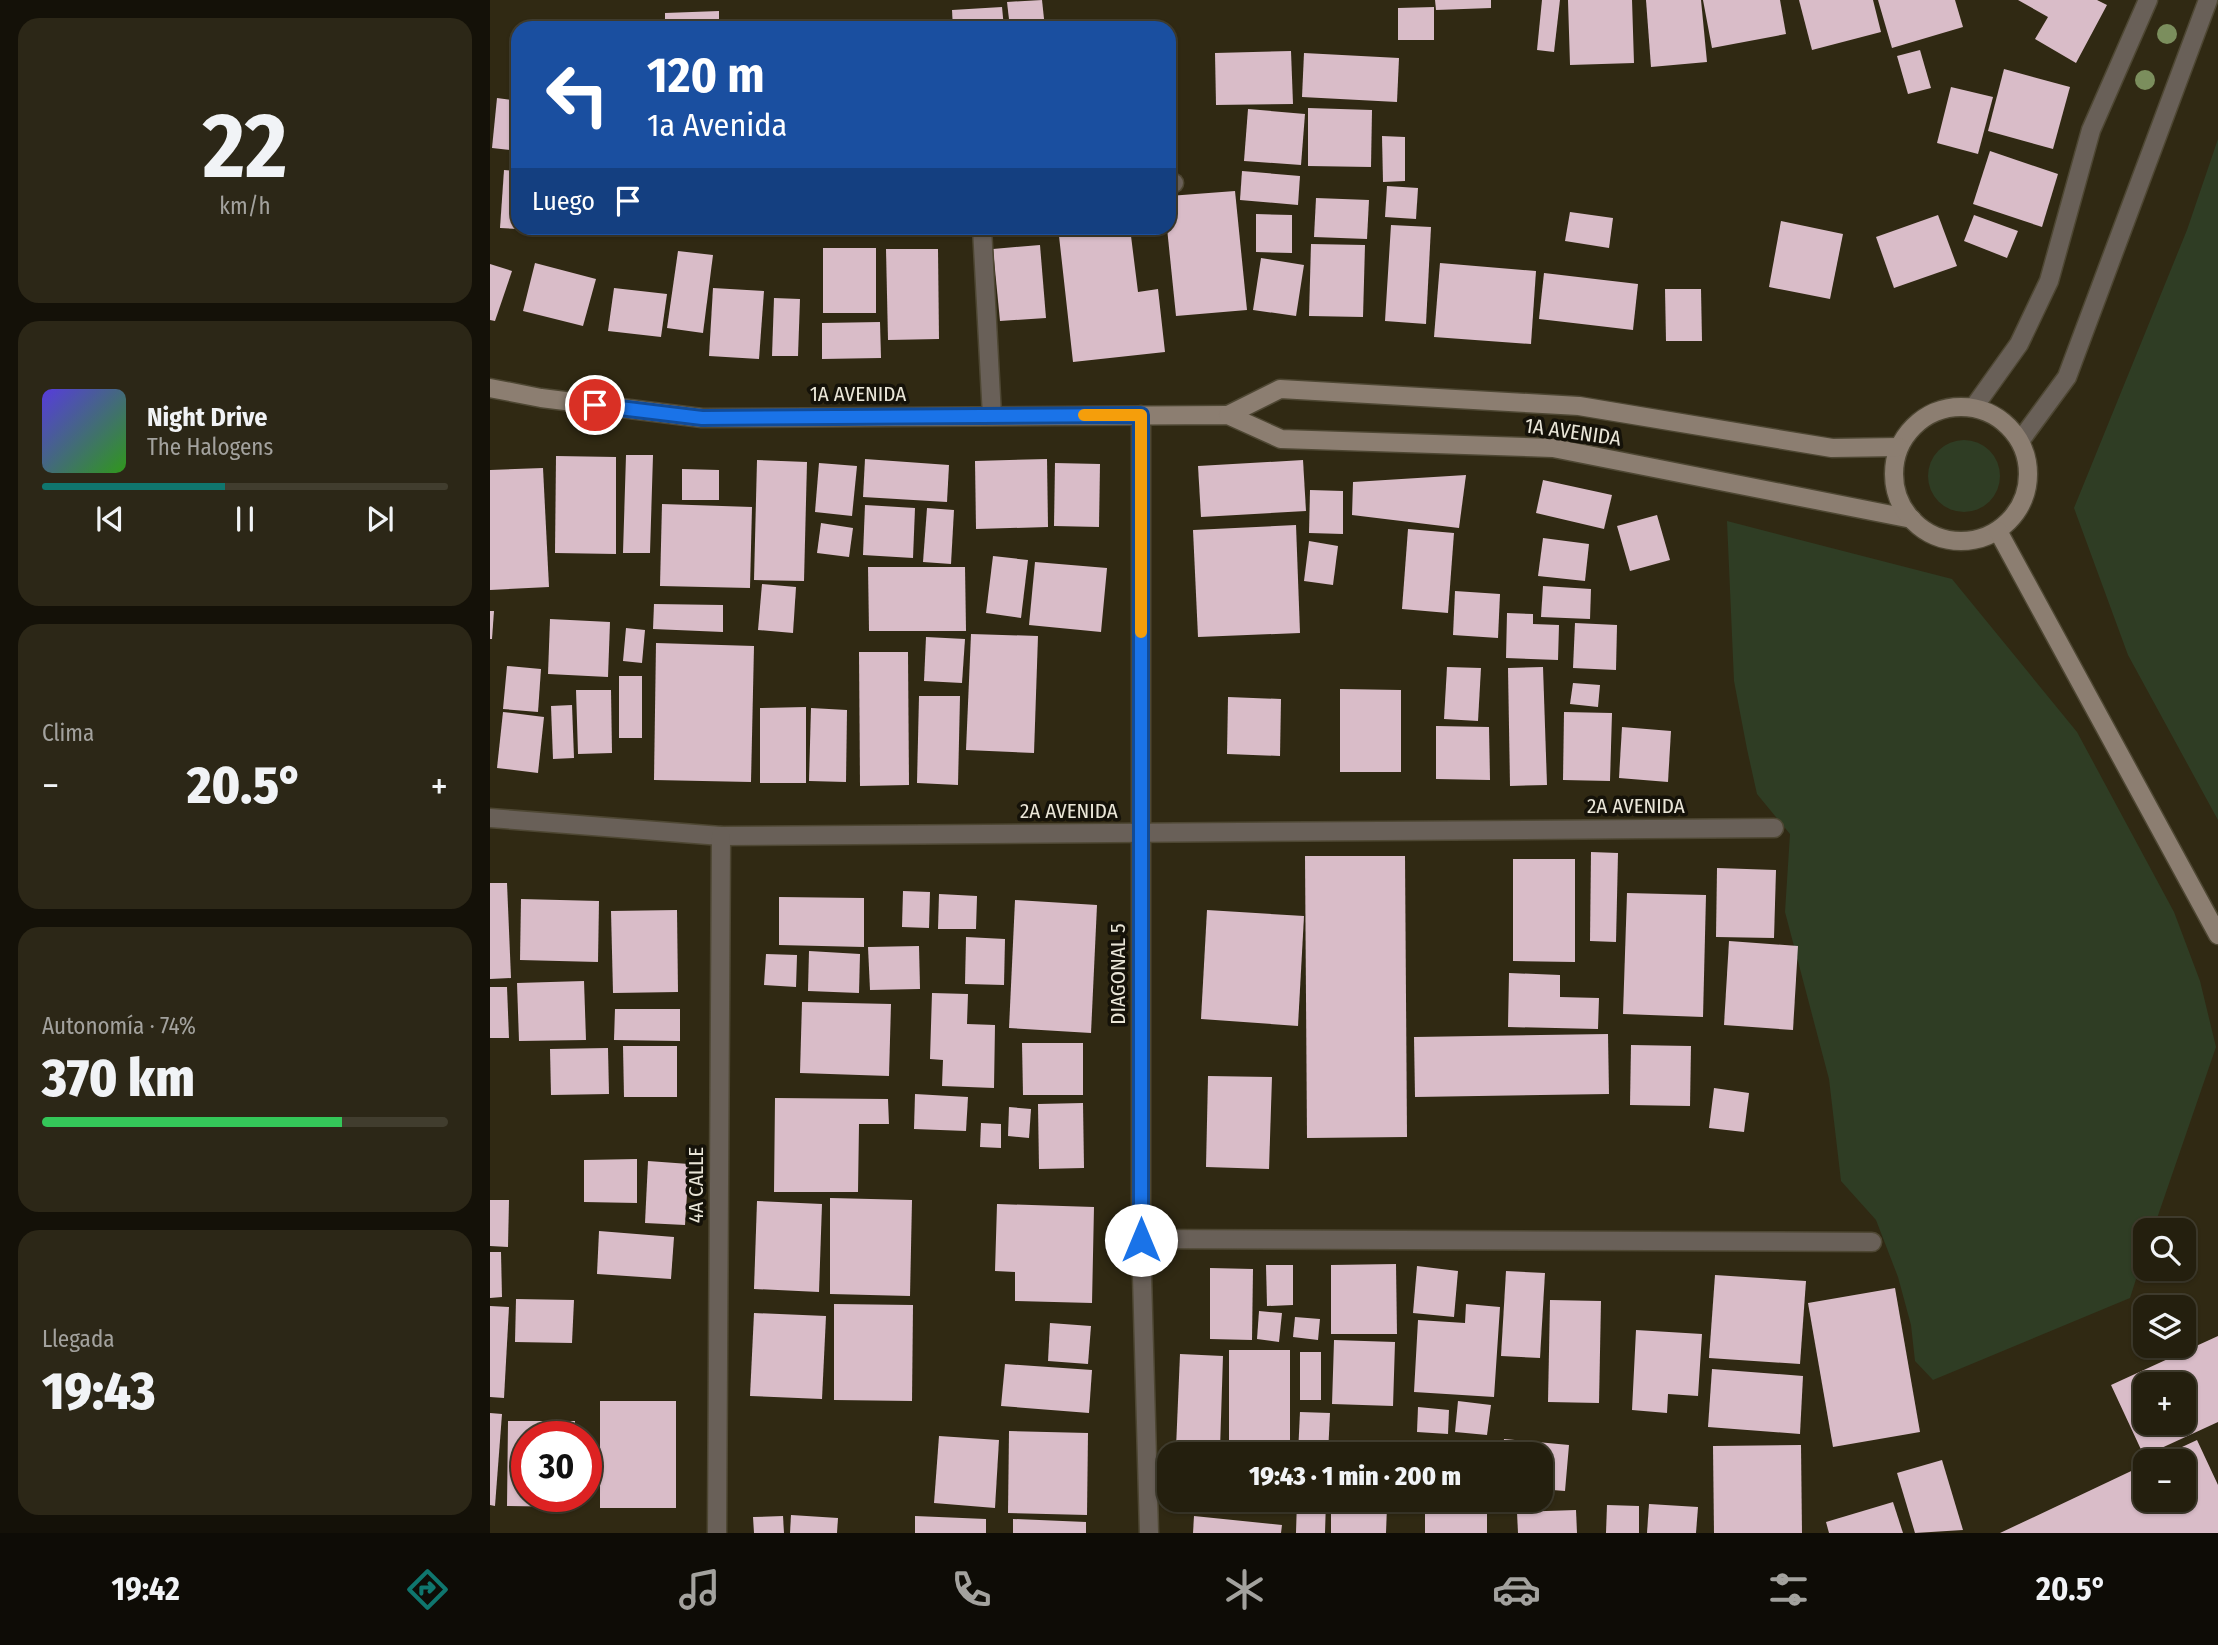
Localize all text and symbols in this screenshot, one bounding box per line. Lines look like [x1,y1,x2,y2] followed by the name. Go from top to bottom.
[647,46,765,105] text: 120 m
[532,49,623,140] icon: left
[203,92,287,201] text: 22
[647,106,787,144] text: 1a Avenida
[609,182,647,220] icon: arrive
[532,186,595,217] text: Luego
[219,192,271,220] text: km/h
[565,375,625,435] pin
[810,381,906,407] street label: 1A AVENIDA
[576,386,614,424] icon: arrive
[147,402,267,433] text: Night Drive
[1523,412,1623,452] street label: 1A AVENIDA
[147,433,273,461] text: The Halogens
[91,500,129,538] icon: previous
[226,500,264,538] icon: pause
[361,500,399,538] icon: next
[42,719,94,747] text: Clima
[187,754,303,817] text: 20.5°
[42,763,59,809] text: −
[431,763,448,809] text: +
[1587,793,1685,819] street label: 2A AVENIDA
[1020,798,1118,824] street label: 2A AVENIDA
[1105,923,1131,1025] street label: DIAGONAL 5
[42,1012,196,1040] text: Autonomía · 74%
[42,1047,195,1110] text: 370 km
[683,1147,709,1223] street label: 4A CALLE
[1104,1203,1178,1277] position arrow
[2133,1218,2196,1512] map controls
[2133,1218,2196,1281] button: search
[2133,1295,2196,1358] button: layers
[42,1325,114,1353] text: Llegada
[42,1360,155,1423] text: 19:43
[2133,1372,2196,1435] button: +
[511,1421,602,1512] speed limit sign: 30
[2133,1449,2196,1512] button: −
[1249,1461,1461,1492] text: 19:43 · 1 min · 200 m
[403,1565,452,1614] icon: directions
[675,1565,724,1614] icon: music
[947,1565,996,1614] icon: phone
[1220,1565,1269,1614] icon: climate
[1492,1565,1541,1614] icon: car
[1764,1565,1813,1614] icon: filters
[112,1570,180,1608] text: 19:42
[2036,1570,2106,1608] text: 20.5°

